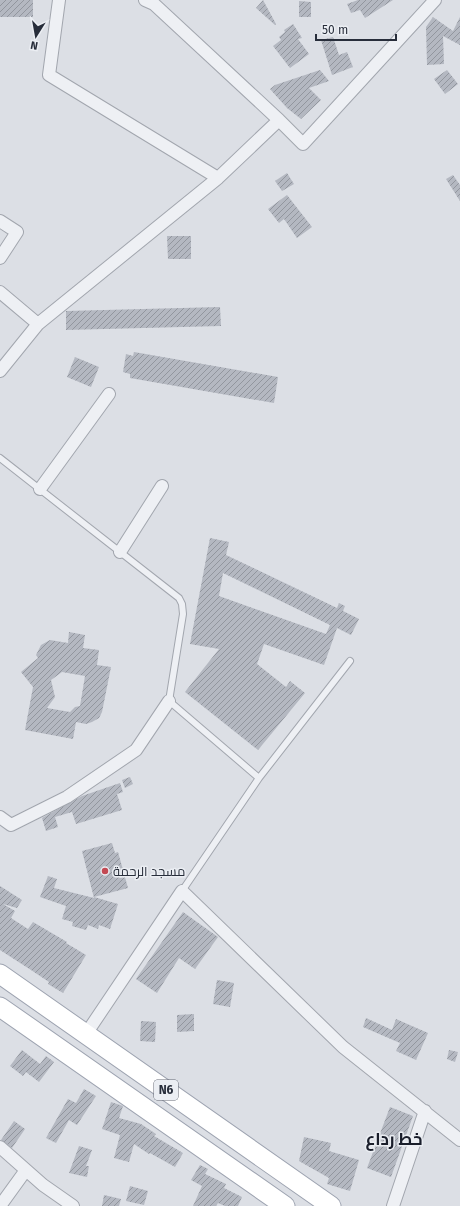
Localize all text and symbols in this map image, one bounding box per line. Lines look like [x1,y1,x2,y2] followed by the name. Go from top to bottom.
[16,16,56,56] north arrow
[316,16,396,42] scale bar
[322,23,348,37] text: 50 m
[29,38,39,52] text: N
[113,864,185,879] place label: مسجد الرحمة
[100,866,110,876] marker: مسجد الرحمة
[154,1080,178,1100] road number: N6
[365,1129,423,1151] district label: خط رداع

